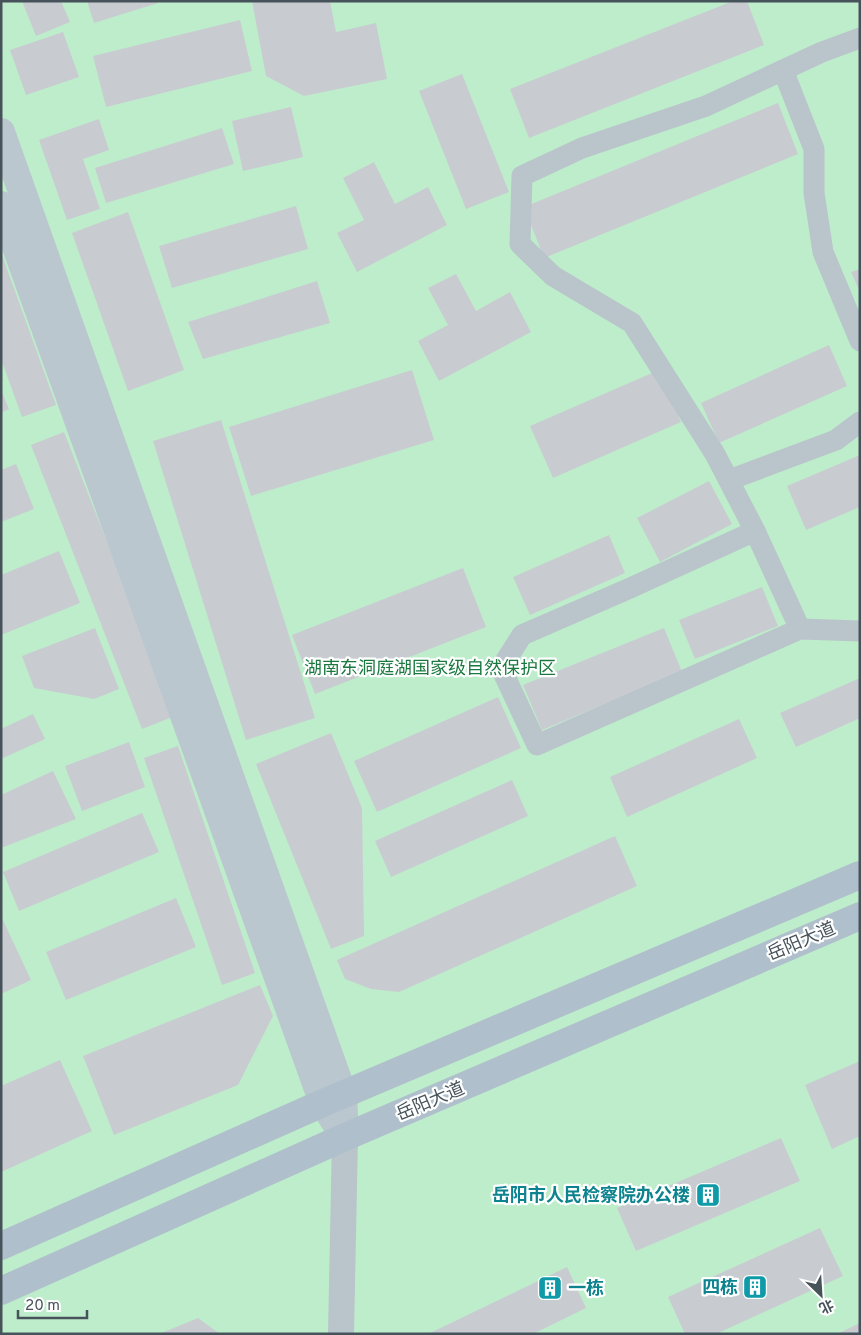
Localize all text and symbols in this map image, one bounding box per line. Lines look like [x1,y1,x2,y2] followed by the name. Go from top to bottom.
[304,658,556,681] park label: 湖南东洞庭湖国家级自然保护区
[764,918,839,967] street label: 岳阳大道
[393,1078,468,1127] street label: 岳阳大道
[695,1182,721,1208] building icon: 岳阳市人民检察院办公楼
[492,1185,690,1208] place label: 岳阳市人民检察院办公楼
[796,1270,846,1320] north arrow
[742,1274,768,1300] building icon: 四栋
[537,1275,563,1301] building icon: 一栋
[702,1277,738,1300] place label: 四栋
[568,1278,604,1301] place label: 一栋
[18,1288,86,1320] scale bar
[816,1295,836,1316] text: 北
[25,1297,60,1316] text: 20 m

